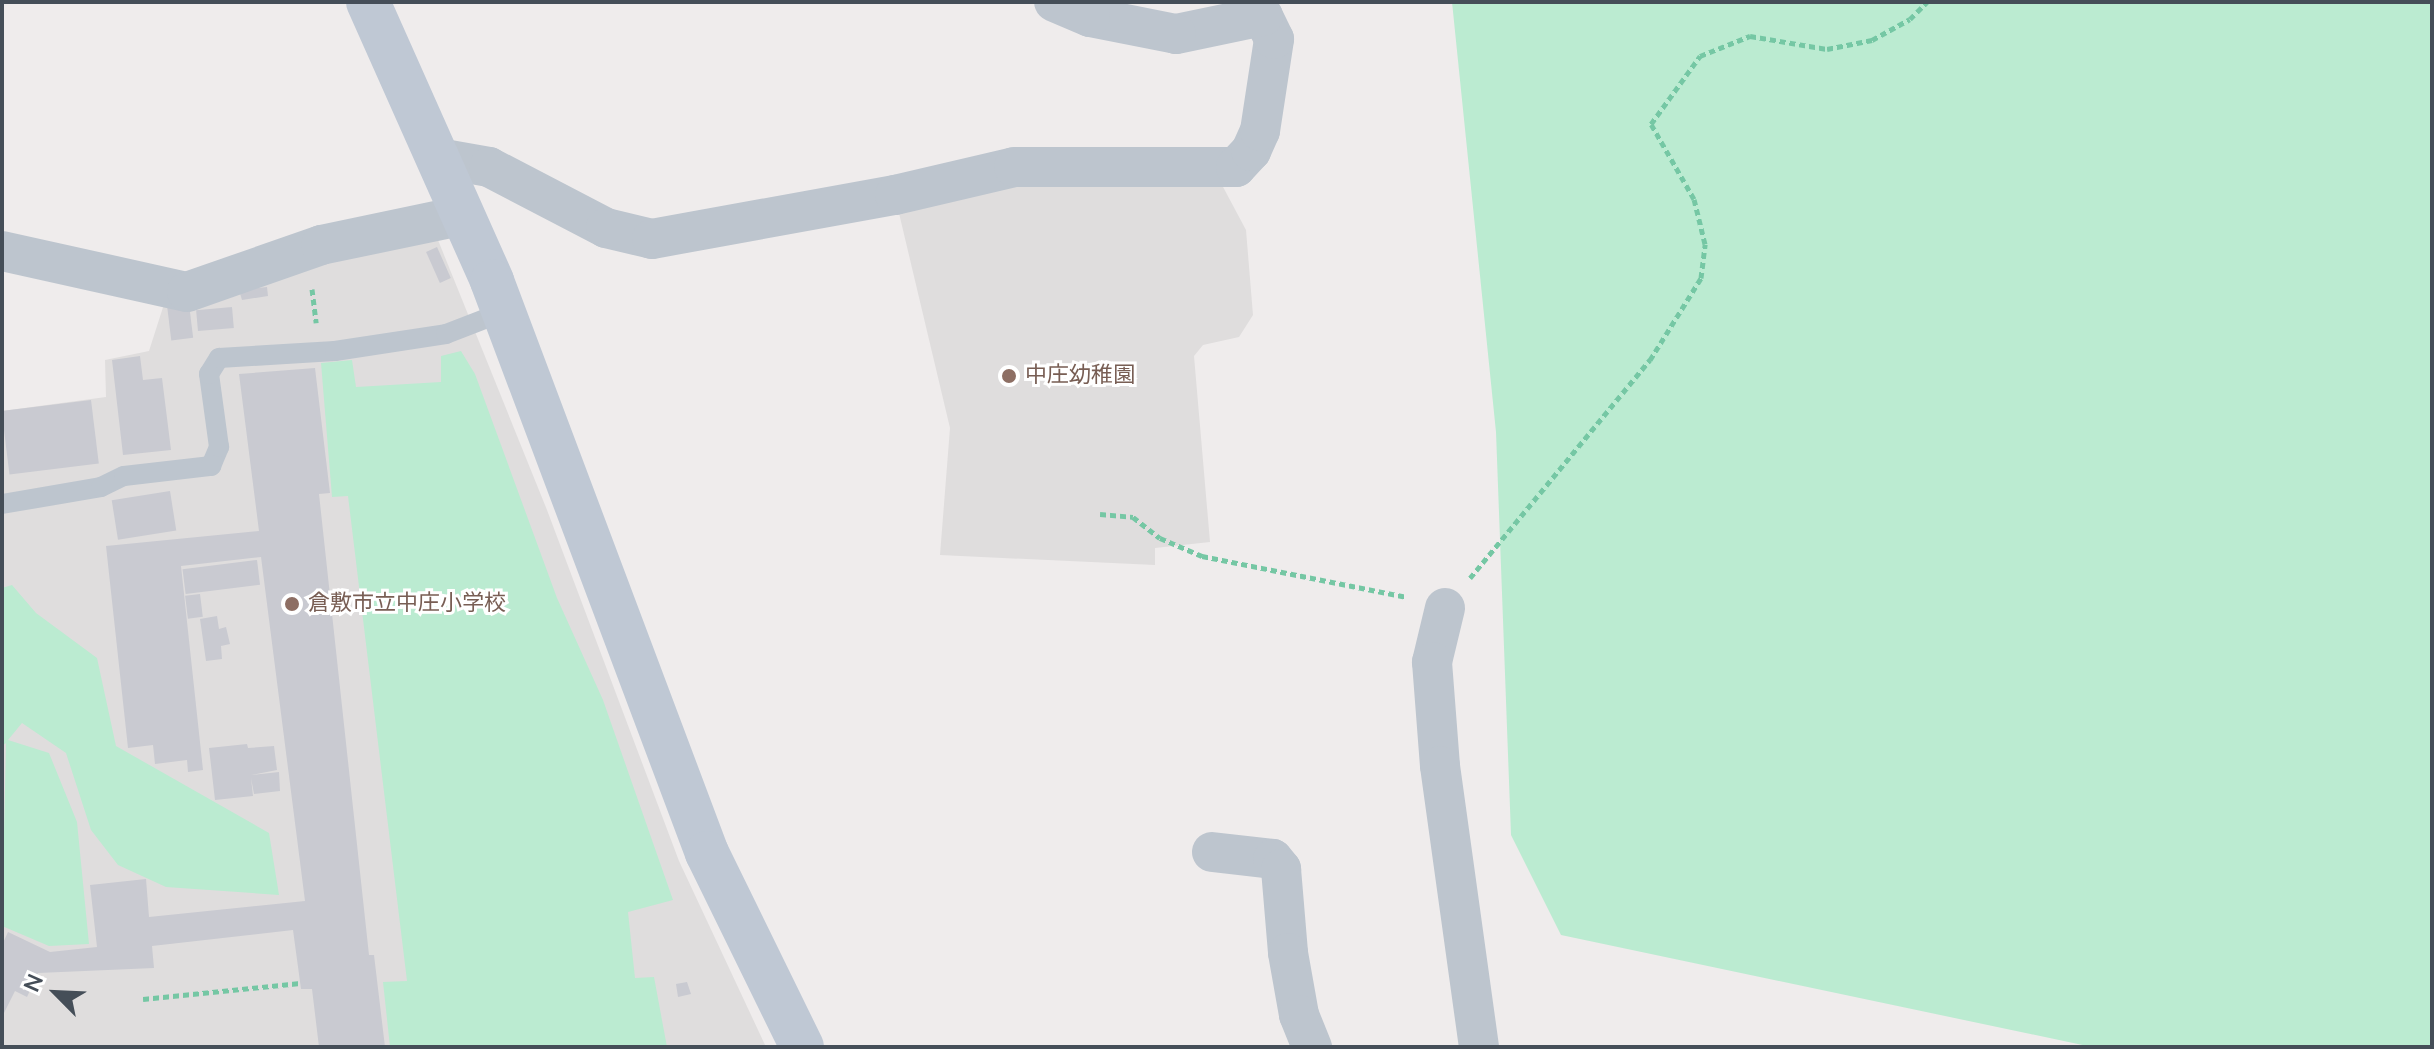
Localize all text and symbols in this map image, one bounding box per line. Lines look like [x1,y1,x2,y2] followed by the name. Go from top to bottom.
[1025,363,1135,389] place label: 中庄幼稚園
[1000,367,1018,385] marker: 中庄幼稚園
[308,591,506,617] place label: 倉敷市立中庄小学校
[283,595,301,613] marker: 倉敷市立中庄小学校
[16,953,96,1033] north arrow
[17,970,51,997] text: N

